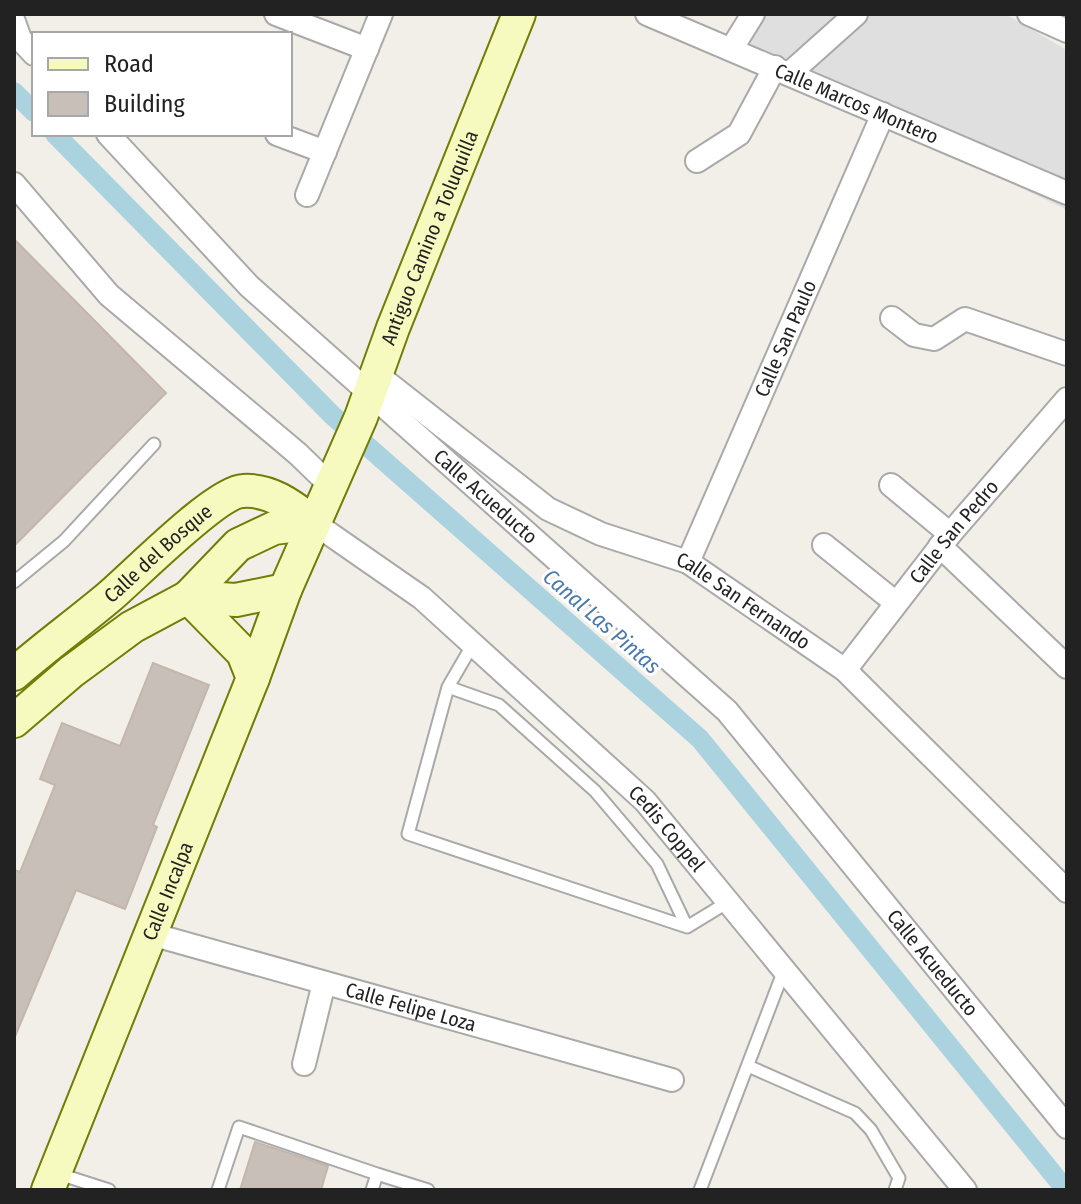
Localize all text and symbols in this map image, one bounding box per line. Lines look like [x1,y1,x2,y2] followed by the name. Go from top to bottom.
[32,32,292,136] legend
[104,50,154,78] text: Road
[771,58,942,149] street label: Calle Marcos Montero
[104,90,186,118] text: Building
[376,127,483,348] street label: Antiguo Camino a Toluquilla
[749,276,821,400] street label: Calle San Paulo
[429,444,542,549] street label: Calle Acueducto
[904,475,1003,588] street label: Calle San Pedro
[99,499,217,608] street label: Calle del Bosque
[674,547,815,654] street label: Calle San Fernando
[537,563,666,680] water label: Canal Las Pintas
[624,780,710,876] street label: Cedis Coppel
[137,838,198,944] street label: Calle Incalpa
[882,905,983,1021] street label: Calle Acueducto
[343,977,479,1037] street label: Calle Felipe Loza

